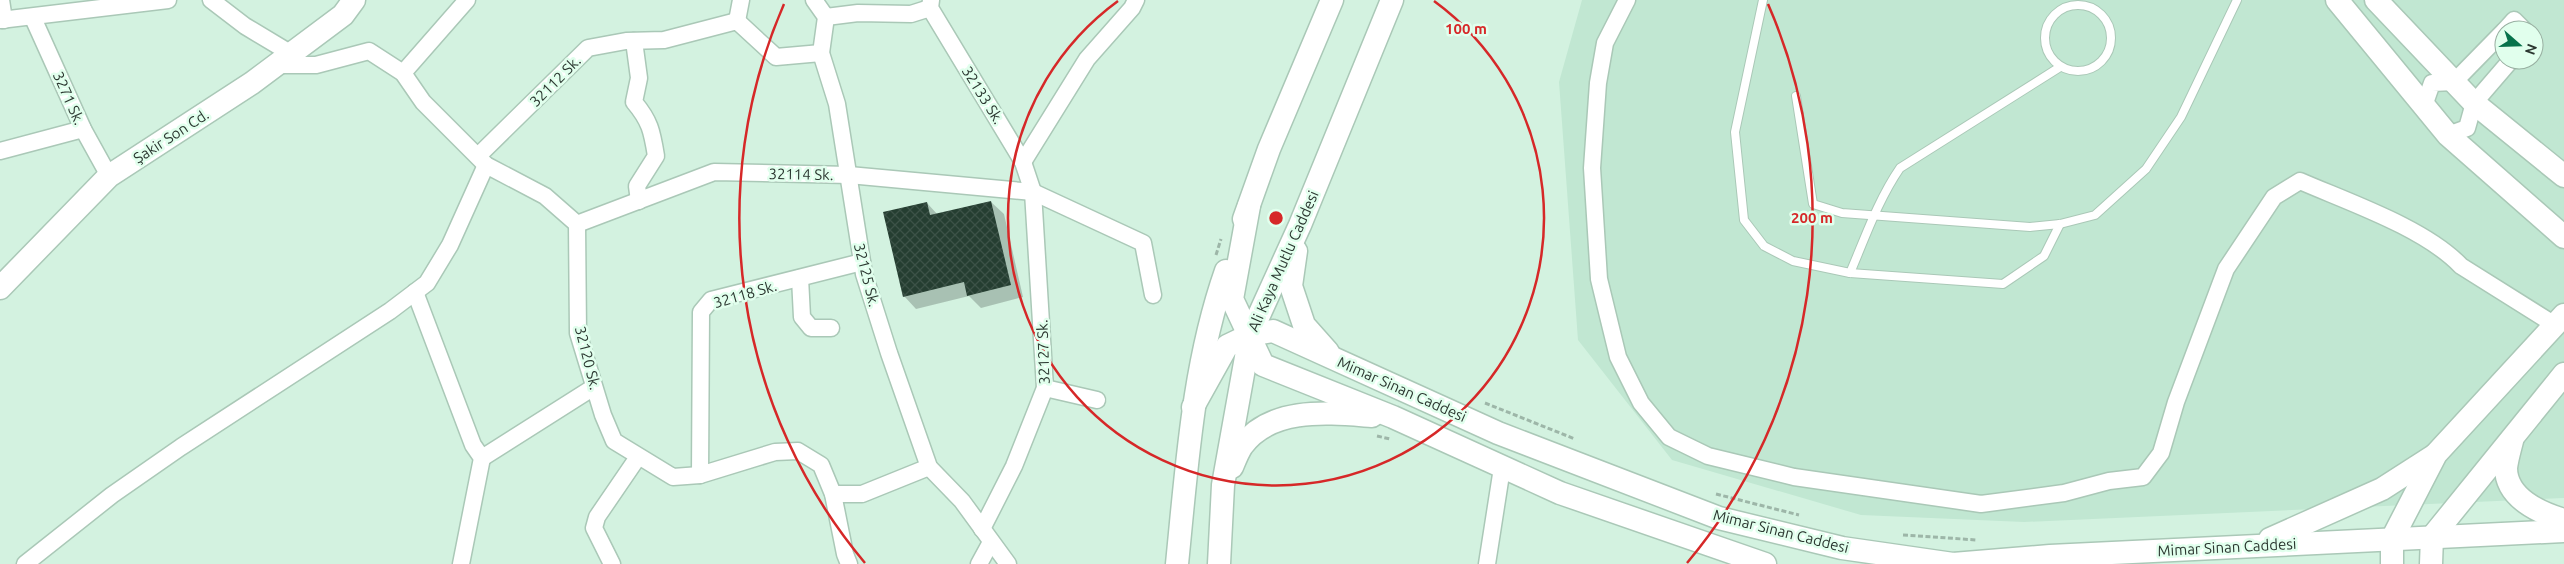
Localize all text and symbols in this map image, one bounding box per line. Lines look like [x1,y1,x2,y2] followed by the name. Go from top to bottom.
[1445,20,1487,37] text: 100 m
[2494,20,2544,70] north arrow
[2522,42,2541,57] text: N
[526,52,584,110] street label: 32112 Sk.
[959,63,1007,127] street label: 32133 Sk.
[50,69,88,127] street label: 3271 Sk.
[130,105,212,167] street label: Şakir Son Cd.
[768,165,834,183] street label: 32114 Sk.
[1244,188,1322,334] street label: Ali Kaya Mutlu Caddesi
[1267,209,1285,227] centre of rings
[1791,209,1833,226] text: 200 m
[851,241,883,309] street label: 32125 Sk.
[711,277,779,311] street label: 32118 Sk.
[1033,319,1053,385] street label: 32127 Sk.
[572,324,604,392] street label: 32120 Sk.
[1335,353,1469,425] street label: Mimar Sinan Caddesi
[1711,506,1851,556] street label: Mimar Sinan Caddesi
[2157,535,2297,559] street label: Mimar Sinan Caddesi

